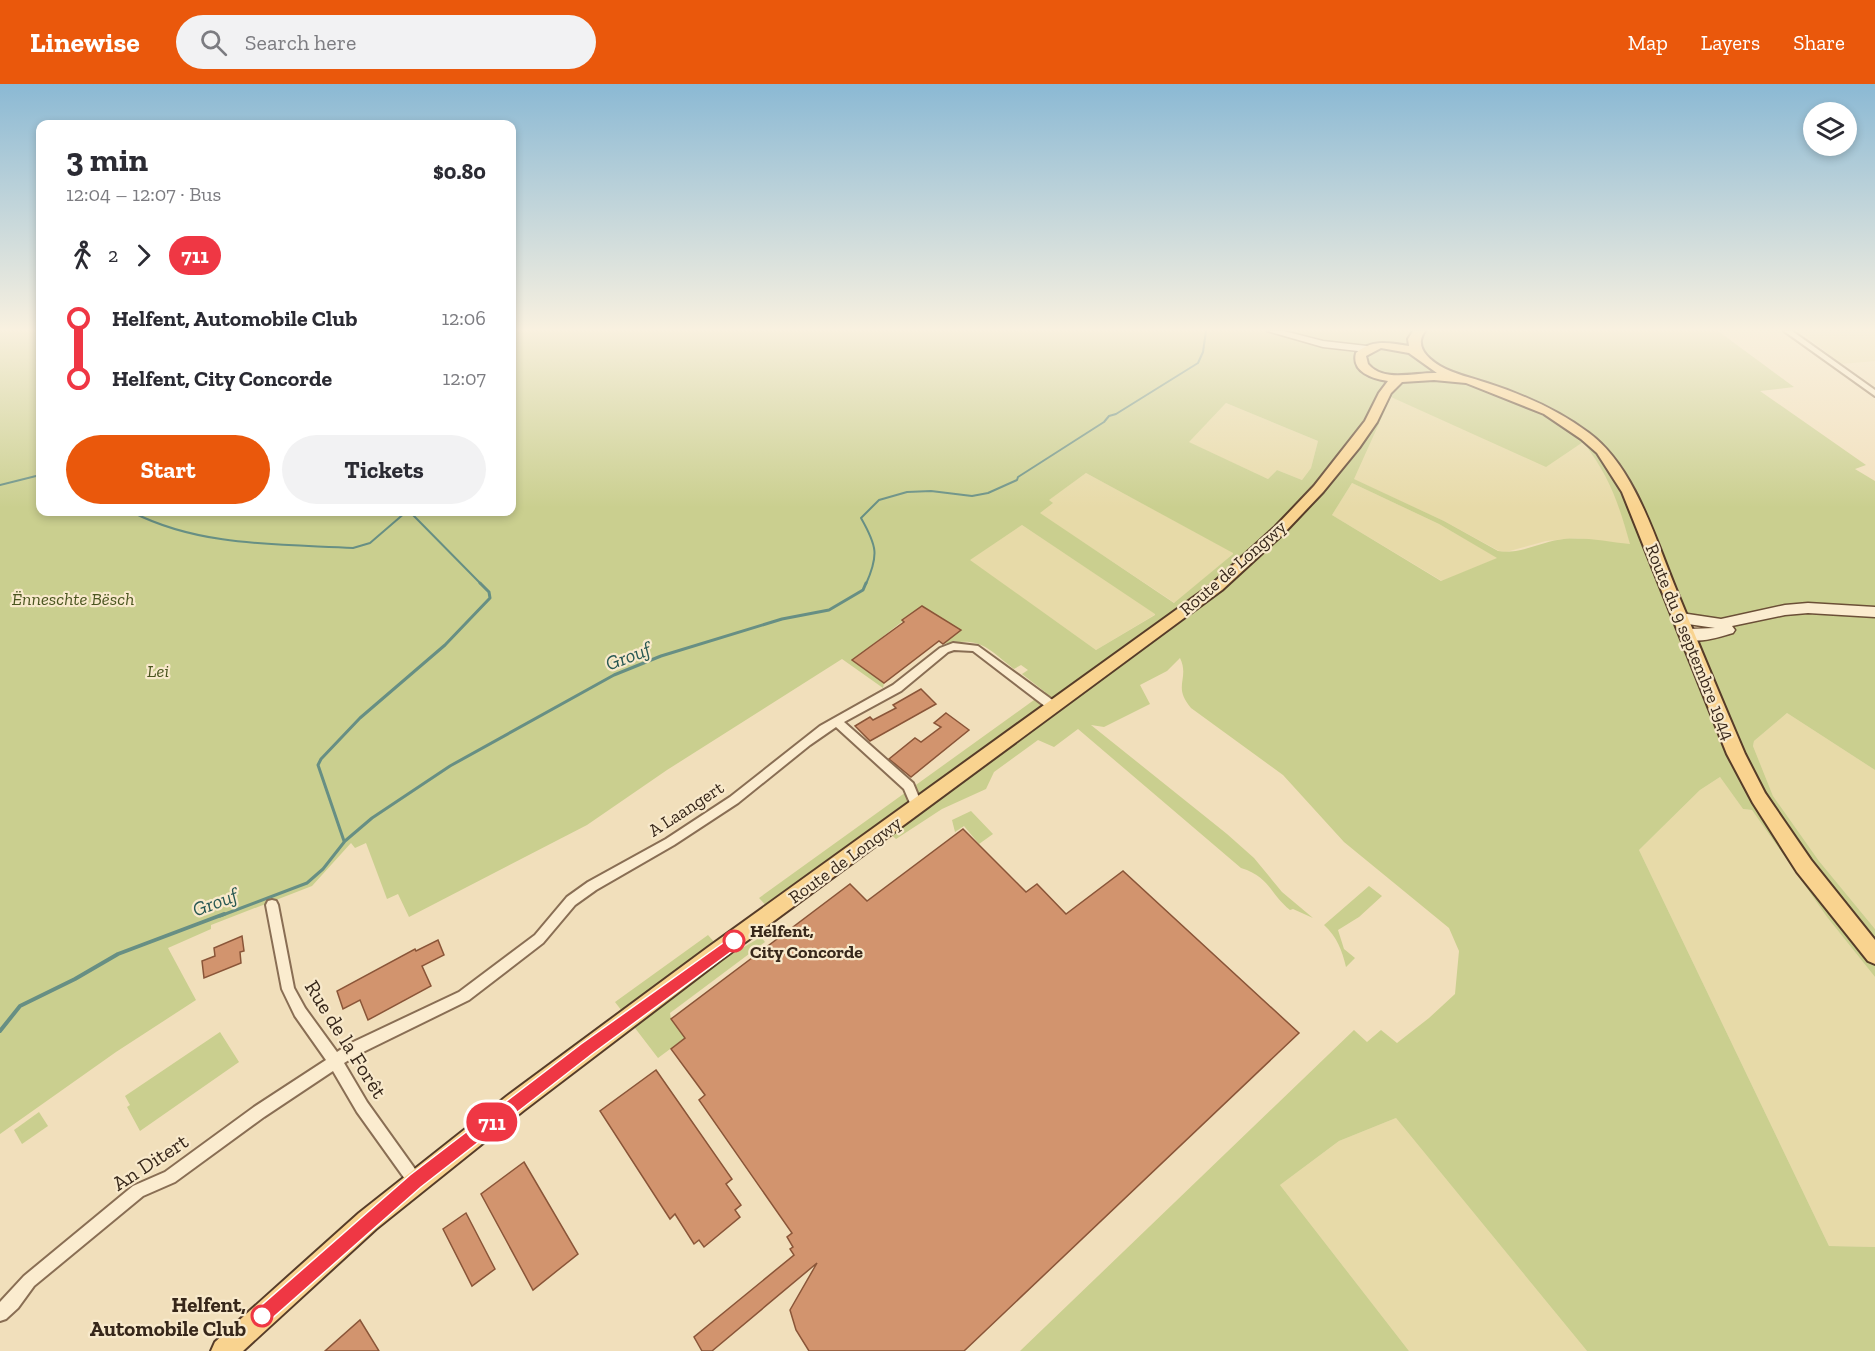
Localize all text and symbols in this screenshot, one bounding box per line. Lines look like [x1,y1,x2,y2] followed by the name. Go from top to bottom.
[176,15,596,69] search box
[30,26,140,59] text: Linewise
[197,26,230,59] icon: search
[245,29,356,56] text: Search here
[1628,30,1668,55] text: Map
[1701,30,1760,55] text: Layers
[1793,30,1845,55] text: Share
[1803,102,1857,156] map controls
[1803,102,1857,156] button: layers
[66,140,148,179] text: 3 min
[433,158,486,185] text: $0.80
[66,182,221,206] text: 12:04 – 12:07 · Bus
[66,239,99,272] icon: walk
[127,239,160,272] icon: forward
[108,243,118,267] text: 2
[181,243,209,268] text: 711
[112,305,357,332] text: Helfent, Automobile Club
[441,306,486,330] text: 12:06
[112,365,332,392] text: Helfent, City Concorde
[443,366,486,390] text: 12:07
[66,435,270,504] button: Start
[282,435,486,504] button: Tickets
[1175,515,1291,620] street label: Route de Longwy
[1641,541,1740,744] street label: Route du 9 septembre 1944
[12,588,134,610] park label: Ënneschte Bësch
[602,635,657,676] water label: Grouf
[147,660,169,682] park label: Lei
[644,776,728,841] street label: A Laangert
[784,811,906,908] street label: Route de Longwy
[189,881,244,922] water label: Grouf
[750,920,863,963] place label: Helfent, City Concorde
[723,930,745,952] marker: Helfent, City Concorde
[300,975,392,1103] street label: Rue de la Forêt
[458,1102,526,1142] line badge: 711
[478,1110,506,1135] text: 711
[107,1128,193,1196] street label: An Ditert
[90,1292,246,1341] place label: Helfent, Automobile Club
[251,1305,273,1327] marker: Helfent, Automobile Club

